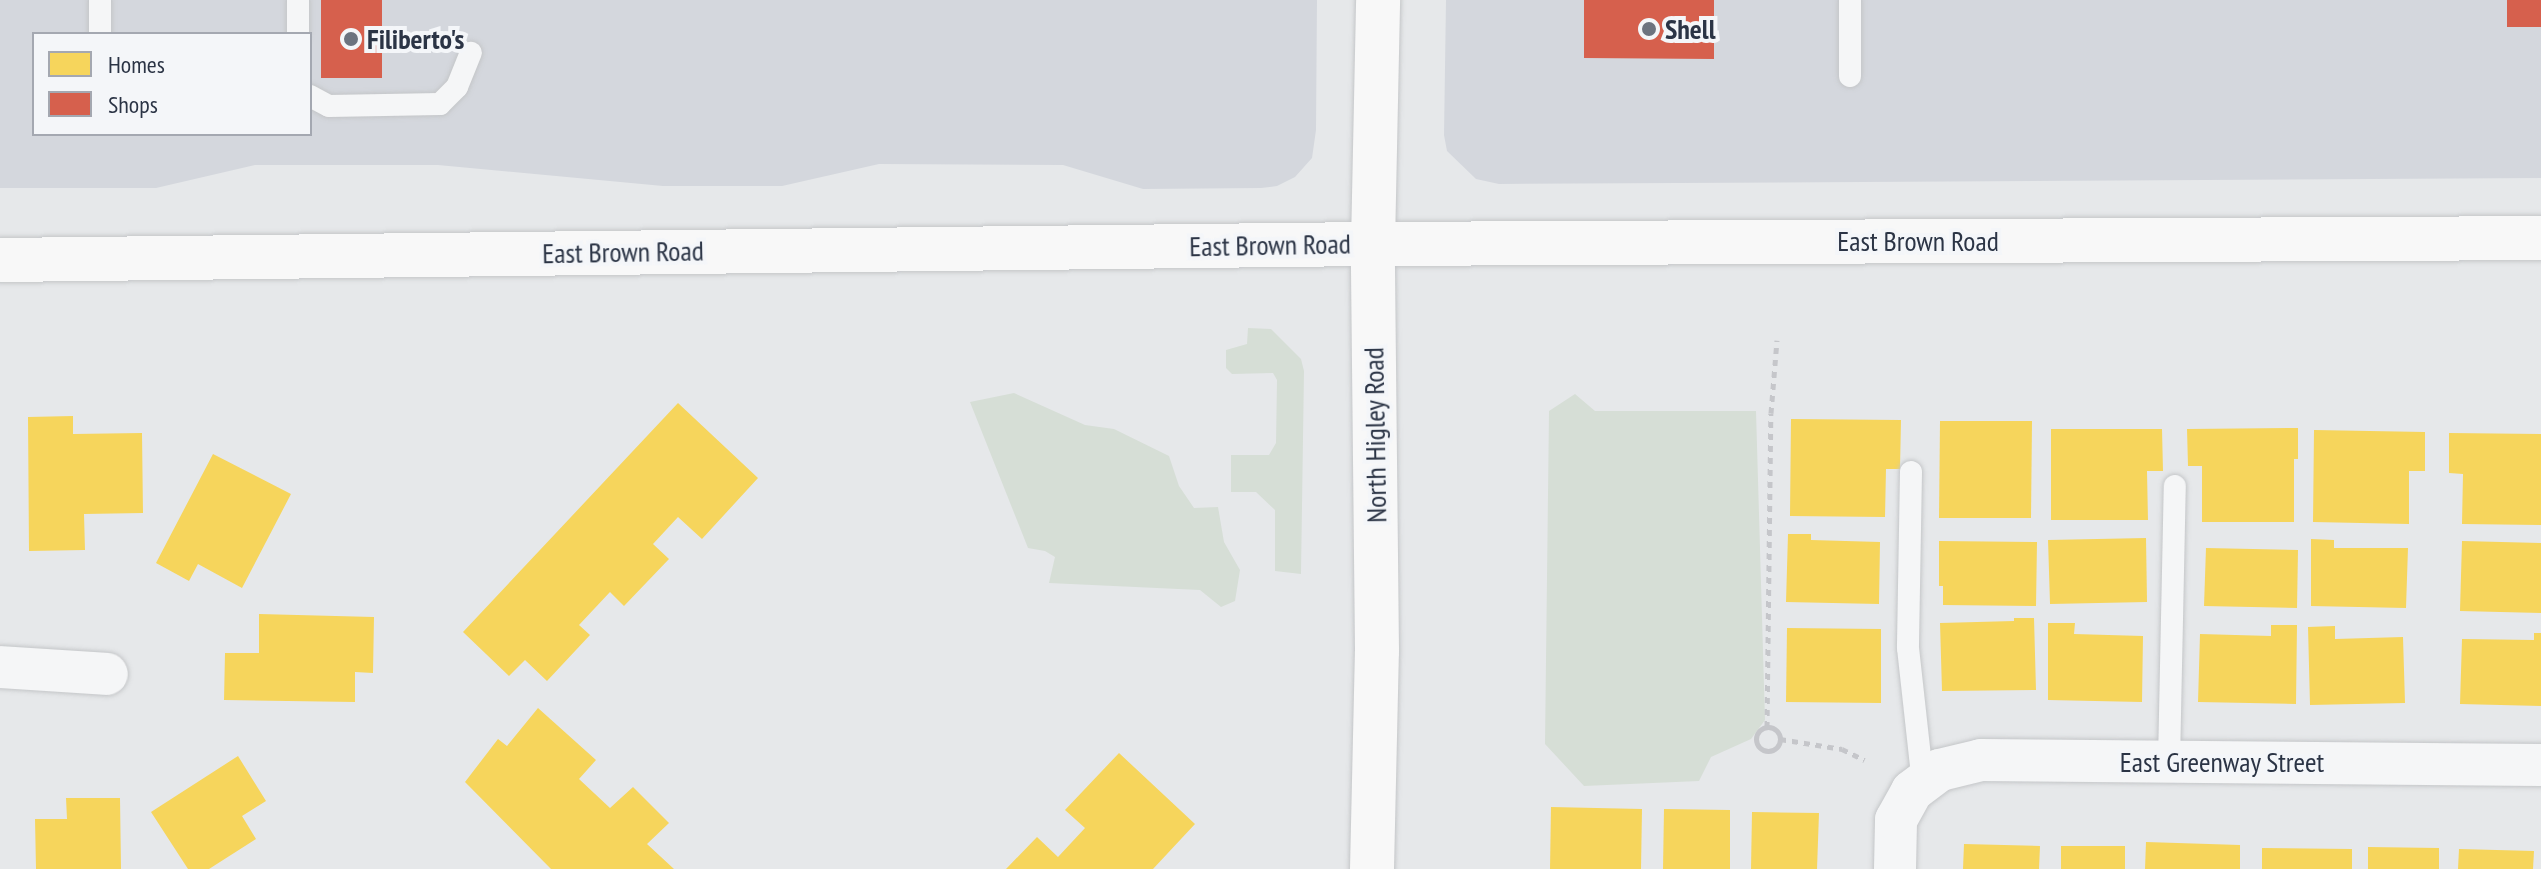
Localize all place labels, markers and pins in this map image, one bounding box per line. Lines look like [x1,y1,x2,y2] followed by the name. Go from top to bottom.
[1665,12,1715,46] place label: Shell
[1640,20,1658,38] marker: Shell
[367,22,464,56] place label: Filiberto's
[342,30,360,48] marker: Filiberto's

